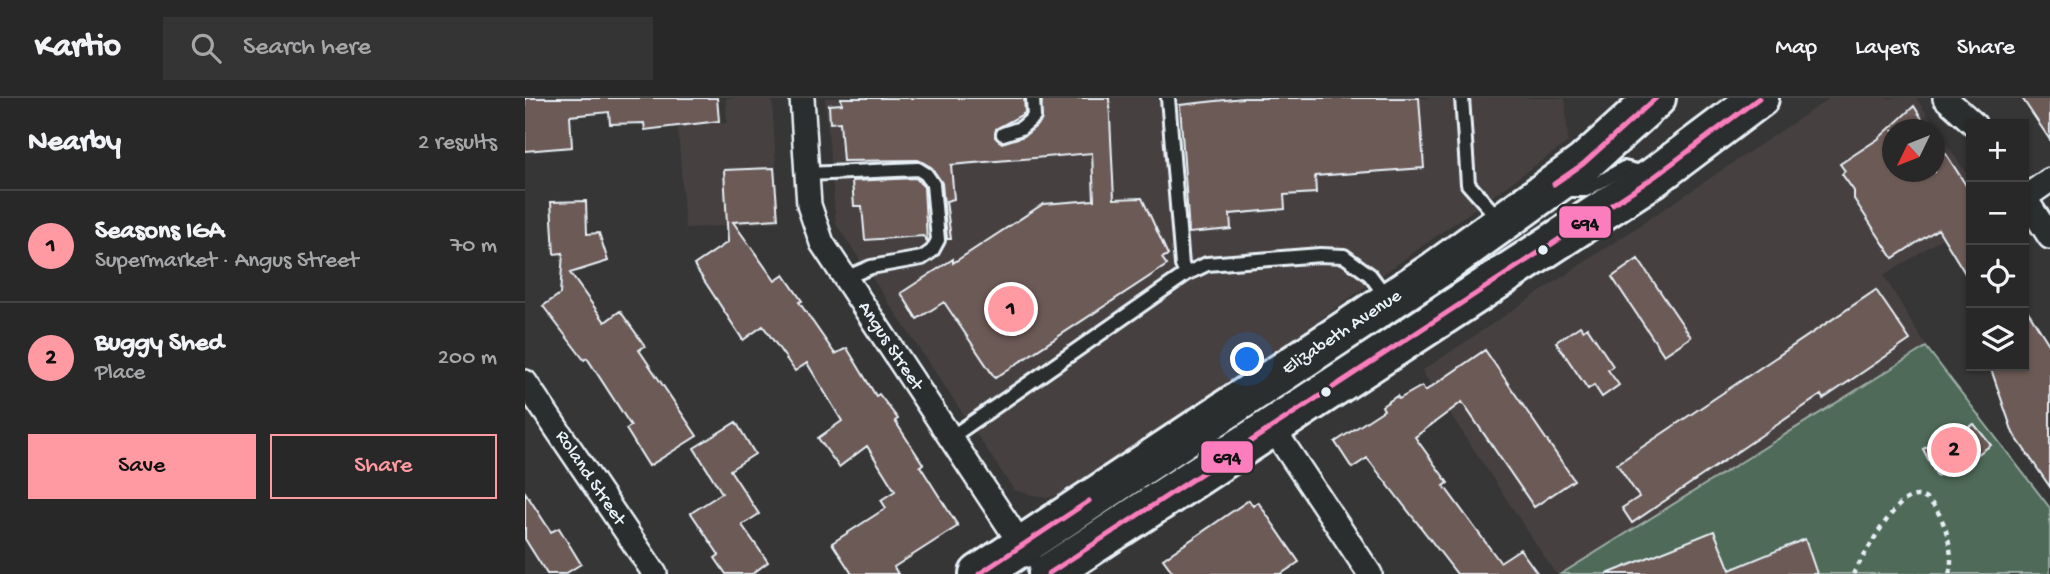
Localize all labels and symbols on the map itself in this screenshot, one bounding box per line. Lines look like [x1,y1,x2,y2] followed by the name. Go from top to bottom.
[1882,119,1945,182] north arrow
[1558,205,1612,239] line badge: 694
[1571,214,1600,237] text: 694
[1536,243,1550,257] unlabelled marker
[988,283,1034,335] pin: 1
[1278,284,1406,380] street label: Elizabeth Avenue
[852,297,929,397] street label: Angus Street
[1230,342,1264,376] your location
[1319,385,1333,399] unlabelled marker
[1931,424,1977,476] pin: 2
[550,426,632,532] street label: Roland Street
[1200,440,1254,474] line badge: 694
[1213,448,1242,471] text: 694

